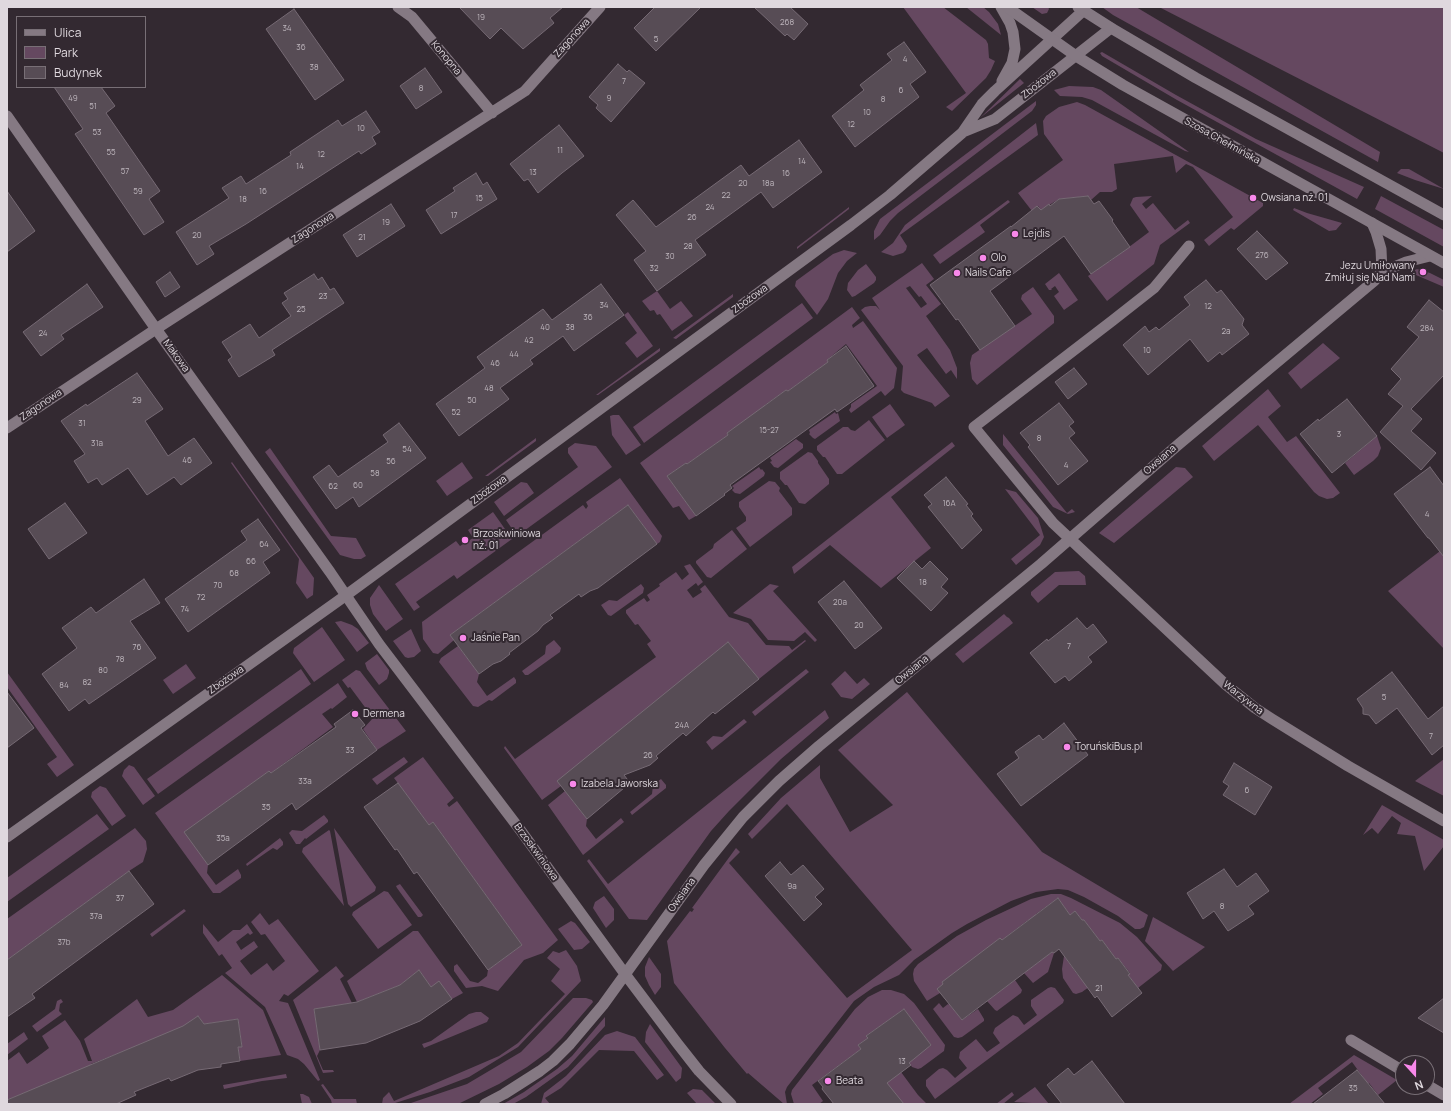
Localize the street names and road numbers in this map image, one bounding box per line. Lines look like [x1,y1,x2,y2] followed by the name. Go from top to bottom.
[551,16,593,60] street label: Zagonowa
[428,39,464,77] street label: Konopna
[1019,67,1059,101] street label: Zbożowa
[1182,115,1262,167] street label: Szosa Chełmińska
[290,210,336,246] street label: Zagonowa
[730,282,770,316] street label: Zbożowa
[160,337,192,375] street label: Makowa
[18,387,64,423] street label: Zagonowa
[1141,443,1179,477] street label: Owsiana
[469,473,509,507] street label: Zbożowa
[893,653,931,687] street label: Owsiana
[206,663,246,697] street label: Zbożowa
[1221,679,1265,717] street label: Warzywna
[511,821,561,883] street label: Brzoskwiniowa
[666,876,698,914] street label: Owsiana

